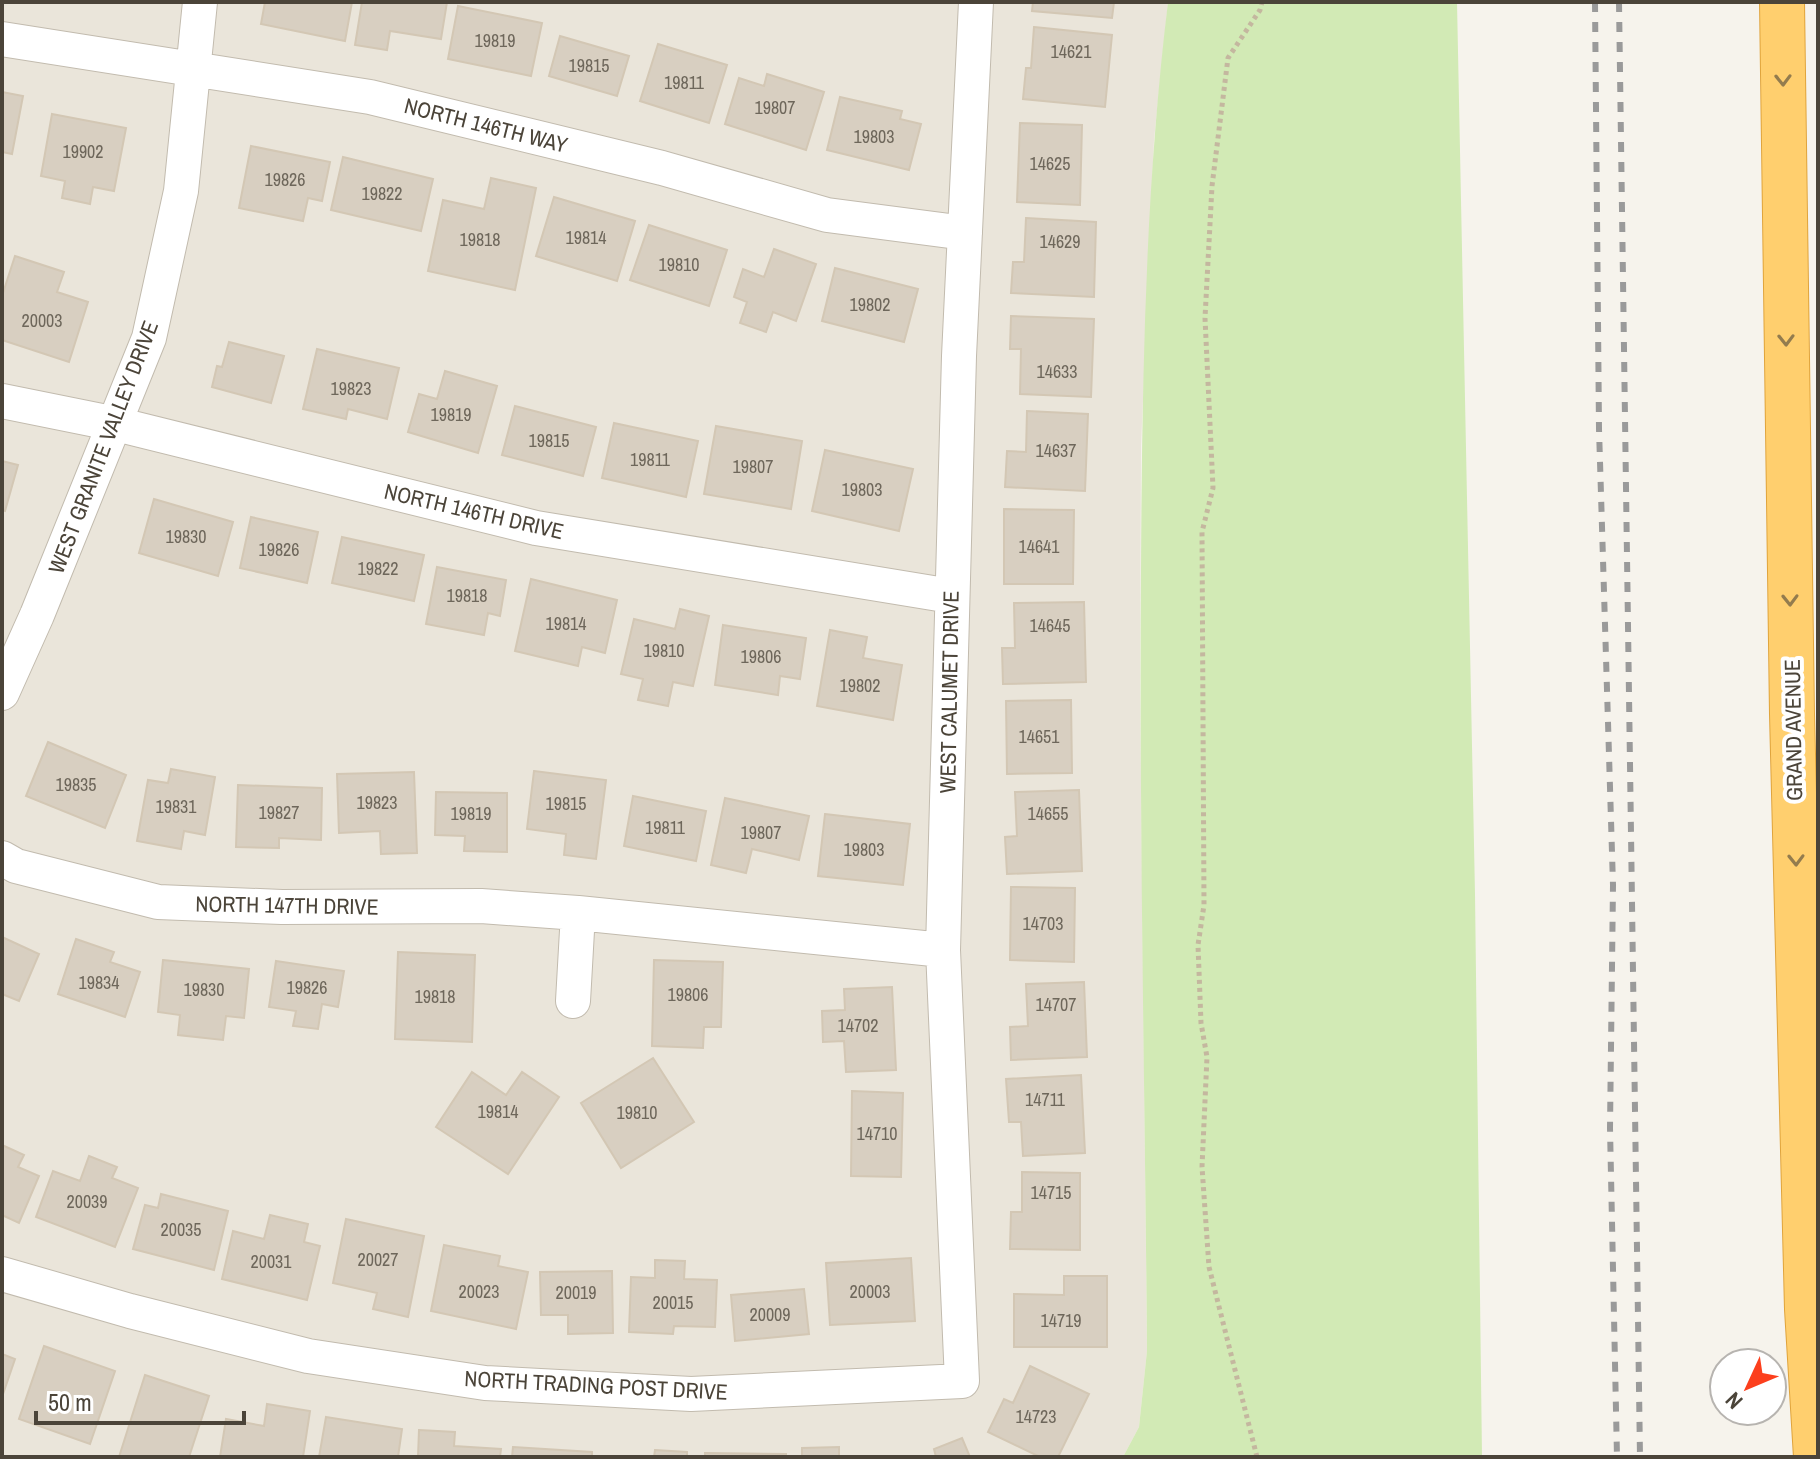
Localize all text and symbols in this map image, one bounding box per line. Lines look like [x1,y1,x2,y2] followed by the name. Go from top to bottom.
[474,28,516,53] house number: 19819
[1050,39,1092,64] house number: 14621
[568,53,610,78] house number: 19815
[664,70,705,95] house number: 19811
[1774,74,1792,87] one-way arrow
[401,90,571,160] street label: NORTH 146TH WAY
[754,95,796,120] house number: 19807
[853,124,895,149] house number: 19803
[62,139,104,164] house number: 19902
[1029,151,1071,176] house number: 14625
[264,167,306,192] house number: 19826
[361,181,403,206] house number: 19822
[565,225,607,250] house number: 19814
[459,227,501,252] house number: 19818
[1039,229,1081,254] house number: 14629
[658,252,700,277] house number: 19810
[849,292,891,317] house number: 19802
[21,308,63,333] house number: 20003
[41,316,165,578] street label: WEST GRANITE VALLEY DRIVE
[1778,334,1795,347] one-way arrow
[1036,359,1078,384] house number: 14633
[330,376,372,401] house number: 19823
[430,402,472,427] house number: 19819
[528,428,570,453] house number: 19815
[1035,438,1077,463] house number: 14637
[630,447,671,472] house number: 19811
[732,454,774,479] house number: 19807
[381,476,567,546] street label: NORTH 146TH DRIVE
[841,477,883,502] house number: 19803
[165,524,207,549] house number: 19830
[1018,534,1060,559] house number: 14641
[258,537,300,562] house number: 19826
[357,556,399,581] house number: 19822
[446,583,488,608] house number: 19818
[932,590,966,794] street label: WEST CALUMET DRIVE
[1781,594,1799,607] one-way arrow
[545,611,587,636] house number: 19814
[1029,613,1071,638] house number: 14645
[643,638,685,663] house number: 19810
[740,644,782,669] house number: 19806
[1777,659,1809,801] street label: GRAND AVENUE
[839,673,881,698] house number: 19802
[1018,724,1060,749] house number: 14651
[55,772,97,797] house number: 19835
[356,790,398,815] house number: 19823
[545,791,587,816] house number: 19815
[155,794,197,819] house number: 19831
[258,800,300,825] house number: 19827
[450,801,492,826] house number: 19819
[1027,801,1069,826] house number: 14655
[645,815,686,840] house number: 19811
[740,820,782,845] house number: 19807
[843,837,885,862] house number: 19803
[1787,854,1804,867] one-way arrow
[195,888,379,922] street label: NORTH 147TH DRIVE
[1022,911,1064,936] house number: 14703
[78,970,120,995] house number: 19834
[286,975,328,1000] house number: 19826
[183,977,225,1002] house number: 19830
[667,982,709,1007] house number: 19806
[414,984,456,1009] house number: 19818
[1035,992,1077,1017] house number: 14707
[837,1013,879,1038] house number: 14702
[1025,1087,1066,1112] house number: 14711
[477,1099,519,1124] house number: 19814
[616,1100,658,1125] house number: 19810
[856,1121,898,1146] house number: 14710
[1030,1180,1072,1205] house number: 14715
[66,1189,108,1214] house number: 20039
[160,1217,202,1242] house number: 20035
[357,1247,399,1272] house number: 20027
[250,1249,292,1274] house number: 20031
[458,1279,500,1304] house number: 20023
[849,1279,891,1304] house number: 20003
[555,1280,597,1305] house number: 20019
[652,1290,694,1315] house number: 20015
[749,1302,791,1327] house number: 20009
[1040,1308,1082,1333] house number: 14719
[1708,1347,1788,1427] north arrow
[464,1363,728,1407] street label: NORTH TRADING POST DRIVE
[36,1375,244,1425] scale bar
[48,1386,92,1418] text: 50 m
[1718,1386,1749,1416] text: N
[1015,1404,1057,1429] house number: 14723

